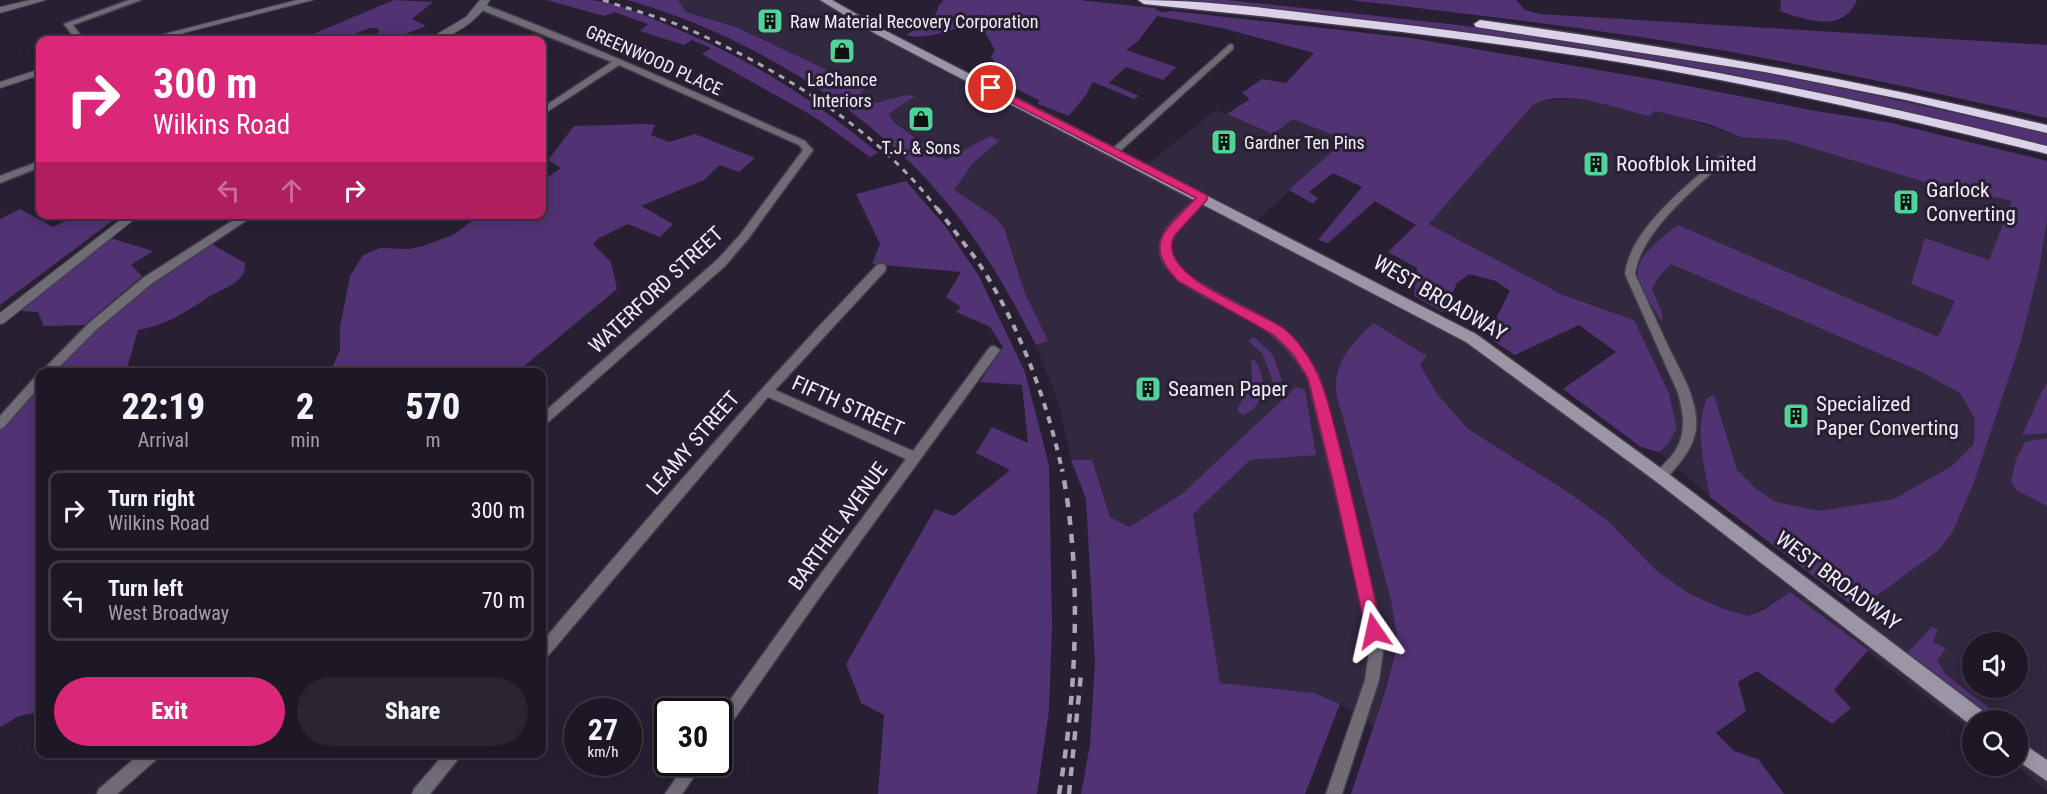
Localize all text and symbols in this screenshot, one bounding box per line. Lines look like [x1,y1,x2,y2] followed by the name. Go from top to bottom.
[755,6,785,36] building icon: Raw Material Recovery Corporation
[790,11,1039,32] place label: Raw Material Recovery Corporation
[583,20,726,100] street label: GREENWOOD PLACE
[827,36,857,66] shop icon: LaChance Interiors
[153,59,258,108] text: 300 m
[54,60,132,138] icon: right
[965,62,1016,113] pin
[807,69,877,111] place label: LaChance Interiors
[974,71,1007,104] icon: arrive
[906,104,936,134] shop icon: T.J. & Sons
[153,109,290,141] text: Wilkins Road
[1209,127,1239,157] building icon: Gardner Ten Pins
[1244,132,1365,153] place label: Gardner Ten Pins
[882,137,961,158] place label: T.J. & Sons
[1581,149,1611,179] building icon: Roofblok Limited
[1616,152,1757,176] place label: Roofblok Limited
[212,174,245,207] icon: left
[275,174,308,207] icon: ahead
[338,174,371,207] icon: right
[1926,178,2016,226] place label: Garlock Converting
[1891,187,1921,217] building icon: Garlock Converting
[584,222,728,358] street label: WATERFORD STREET
[1369,250,1511,346] street label: WEST BROADWAY
[789,371,907,441] street label: FIFTH STREET
[1133,374,1163,404] building icon: Seamen Paper
[1168,377,1288,401] place label: Seamen Paper
[122,386,205,428] text: 22:19
[296,386,314,428] text: 2
[405,386,460,428] text: 570
[642,386,744,500] street label: LEAMY STREET
[1816,392,1959,440] place label: Specialized Paper Converting
[1781,401,1811,431] building icon: Specialized Paper Converting
[138,428,189,452] text: Arrival
[291,428,320,452] text: min
[425,428,440,452] text: m
[784,458,892,594] street label: BARTHEL AVENUE
[108,486,195,511] text: Turn right
[57,494,90,527] icon: right
[471,498,525,523] text: 300 m
[108,511,210,535] text: Wilkins Road
[1771,526,1905,636] street label: WEST BROADWAY
[108,576,183,601] text: Turn left
[57,584,90,617] icon: left
[482,588,525,613] text: 70 m
[1342,599,1406,663] position arrow
[108,601,229,625] text: West Broadway
[1962,632,2028,776] map controls
[1962,632,2028,698] button: sound
[54,677,285,746] button: Exit
[297,677,528,746] button: Share
[654,698,732,776] speed limit sign: 30
[1962,710,2028,776] button: search
[588,712,618,747] text: 27
[588,743,618,761] text: km/h

